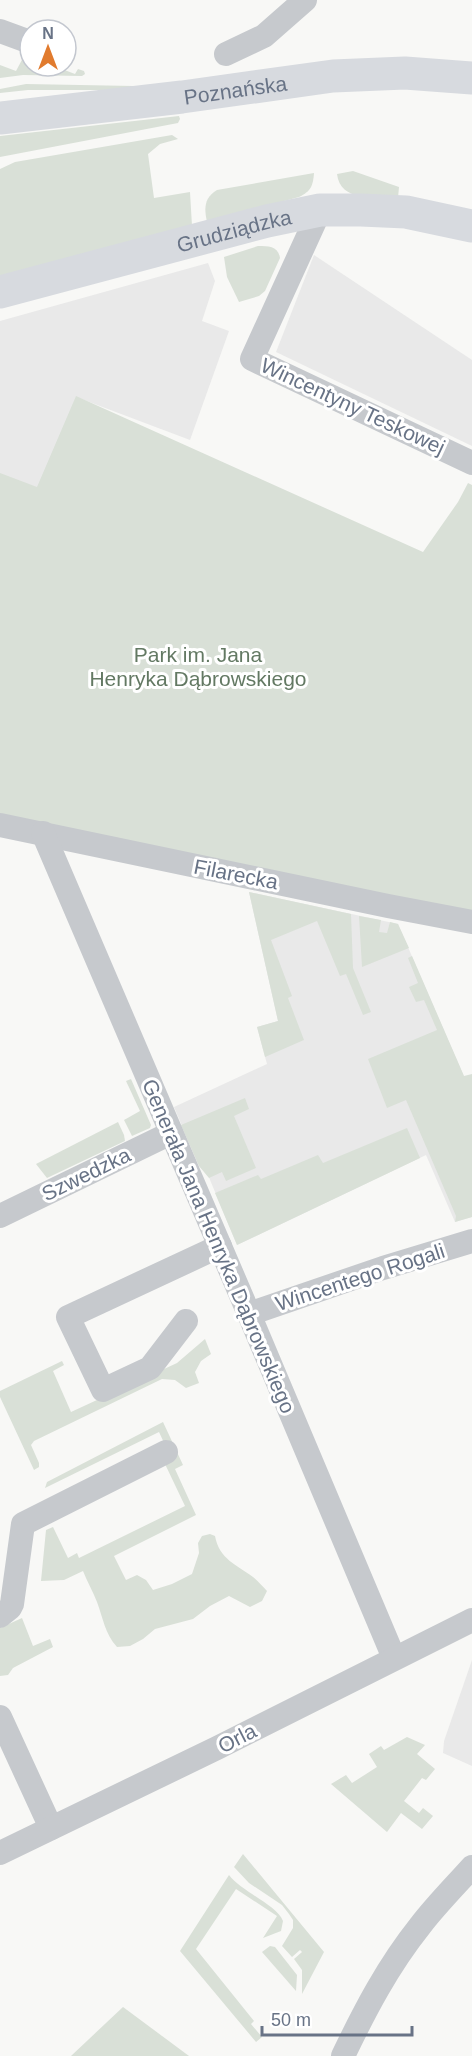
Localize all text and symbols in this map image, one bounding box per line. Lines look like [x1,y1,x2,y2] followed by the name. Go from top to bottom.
[18,18,78,78] north arrow
[42,25,54,42] text: N
[182,71,289,108] street label: Poznańska
[174,205,294,256] street label: Grudziądzka
[257,353,449,459] street label: Wincentyny Teskowej
[89,643,307,690] park label: Park im. Jana Henryka Dąbrowskiego
[192,855,280,893] street label: Filarecka
[138,1075,300,1417] street label: Generała Jana Henryka Dąbrowskiego
[38,1143,134,1205] street label: Szwedzka
[273,1239,447,1315] street label: Wincentego Rogali
[214,1719,260,1757] street label: Orla
[262,1999,412,2037] scale bar
[271,2010,311,2030] text: 50 m

